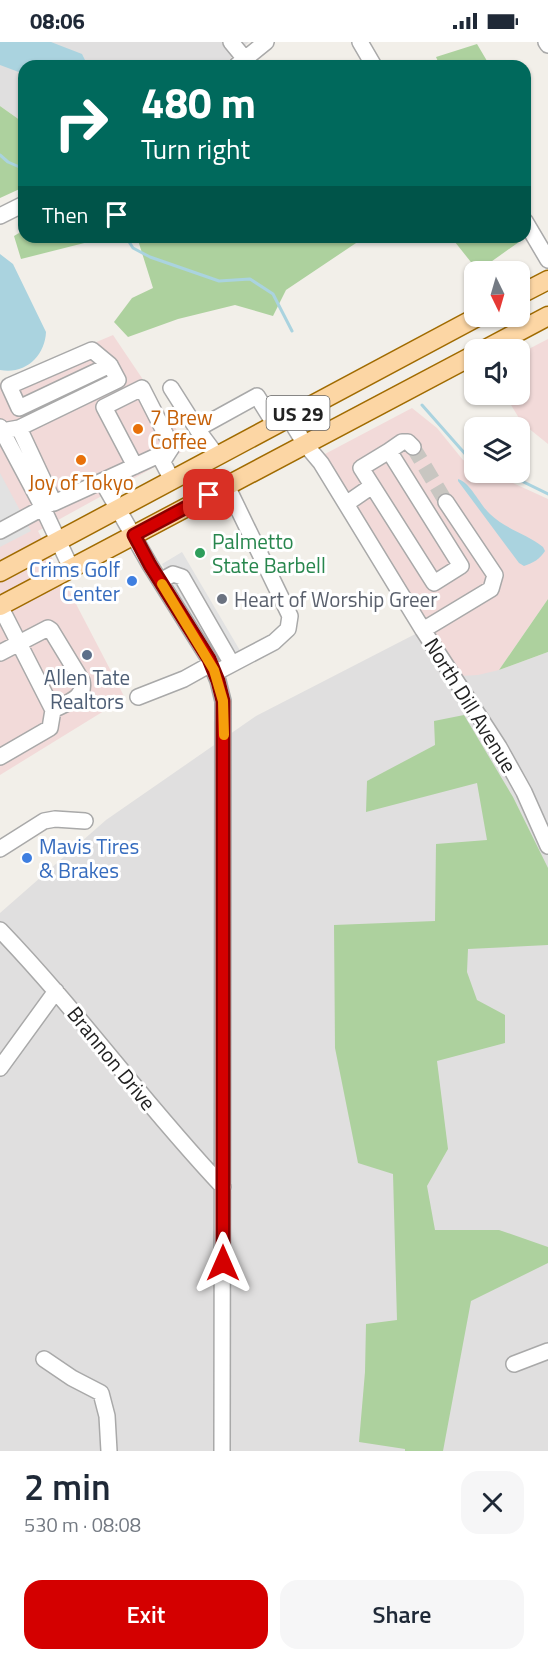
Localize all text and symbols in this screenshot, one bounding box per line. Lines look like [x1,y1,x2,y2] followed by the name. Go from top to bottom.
[30,4,85,38] text: 08:06
[141,70,256,134] text: 480 m
[42,84,120,162] icon: right
[141,128,250,169] text: Turn right
[42,198,88,232] text: Then
[100,198,133,231] icon: arrive
[464,261,530,327] north arrow
[464,261,530,483] map controls
[464,339,530,405] button: sound
[266,396,330,430] road number: US 29
[150,401,213,457] place label: 7 Brew Coffee
[464,417,530,483] button: layers
[131,422,145,436] marker: 7 Brew Coffee
[74,453,88,467] marker: Joy of Tokyo
[28,466,134,498] place label: Joy of Tokyo
[183,469,234,520] pin
[192,478,225,511] icon: arrive
[212,525,326,581] place label: Palmetto State Barbell
[193,546,207,560] marker: Palmetto State Barbell
[29,553,120,609] place label: Crims Golf Center
[125,574,139,588] marker: Crims Golf Center
[234,583,437,615] place label: Heart of Worship Greer
[215,592,229,606] marker: Heart of Worship Greer
[417,631,525,779] street label: North Dill Avenue
[80,648,94,662] marker: Allen Tate Realtors
[44,661,130,717] place label: Allen Tate Realtors
[39,830,139,886] place label: Mavis Tires & Brakes
[20,851,34,865] marker: Mavis Tires & Brakes
[60,999,164,1117] street label: Brannon Drive
[191,1231,255,1295] position arrow
[24,1459,111,1514] text: 2 min
[461,1471,524,1534] button: close
[24,1509,141,1540] text: 530 m · 08:08
[24,1580,268,1649] button: Exit
[280,1580,524,1649] button: Share

